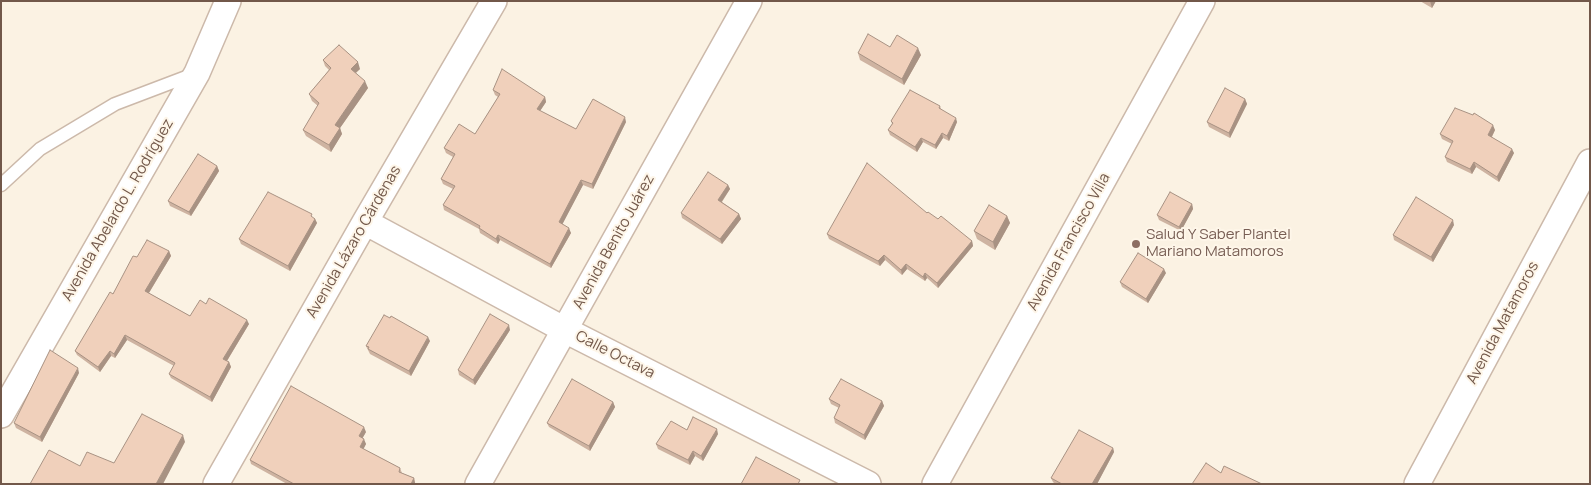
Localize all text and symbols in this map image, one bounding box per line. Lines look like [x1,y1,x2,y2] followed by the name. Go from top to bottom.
[58,116,178,304] street label: Avenida Abelardo L. Rodríguez
[303,162,405,322] street label: Avenida Lázaro Cárdenas
[1024,170,1114,314] street label: Avenida Francisco Villa
[569,171,659,313] street label: Avenida Benito Juárez
[1146,226,1291,261] place label: Salud Y Saber Plantel Mariano Matamoros
[1130,238,1142,250] marker: Salud Y Saber Plantel Mariano Matamoros
[1463,259,1543,387] street label: Avenida Matamoros
[572,327,658,383] street label: Calle Octava

